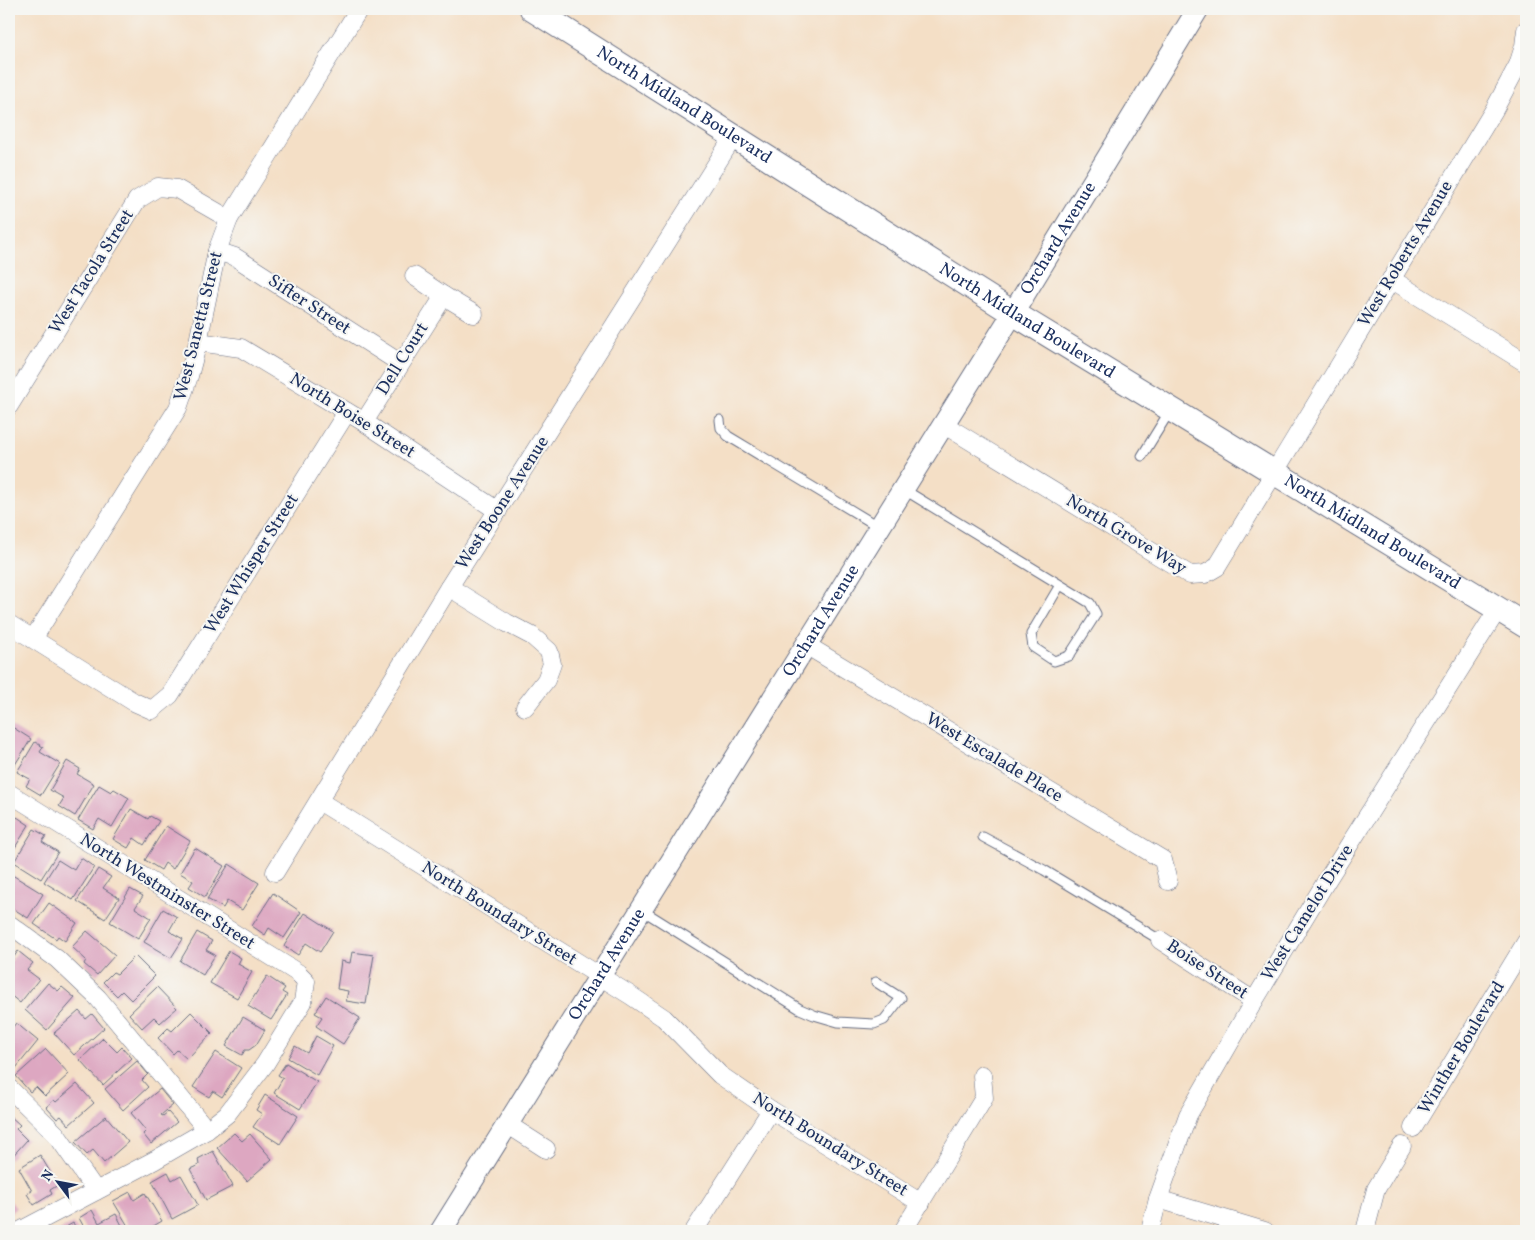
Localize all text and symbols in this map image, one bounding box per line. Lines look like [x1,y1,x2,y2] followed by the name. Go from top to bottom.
[592,40,777,170] street label: North Midland Boulevard
[1352,176,1460,332] street label: West Roberts Avenue
[1014,177,1102,300] street label: Orchard Avenue
[43,205,141,339] street label: West Tacola Street
[168,249,230,403] street label: West Sanetta Street
[934,257,1120,385] street label: North Midland Boulevard
[263,269,355,341] street label: Sifter Street
[371,318,435,400] street label: Dell Court
[284,367,420,465] street label: North Boise Street
[450,431,556,575] street label: West Boone Avenue
[1279,469,1466,596] street label: North Midland Boulevard
[199,489,305,639] street label: West Whisper Street
[1061,489,1191,581] street label: North Grove Way
[777,560,866,682] street label: Orchard Avenue
[921,707,1067,809] street label: West Escalade Place
[74,828,260,956] street label: North Westminster Street
[1256,840,1360,986] street label: West Camelot Drive
[416,856,582,972] street label: North Boundary Street
[563,903,652,1026] street label: Orchard Avenue
[1161,934,1253,1006] street label: Boise Street
[1412,977,1512,1119] street label: Winther Boulevard
[747,1087,913,1203] street label: North Boundary Street
[32,1158,82,1208] north arrow
[37,1167,59,1185] text: N

